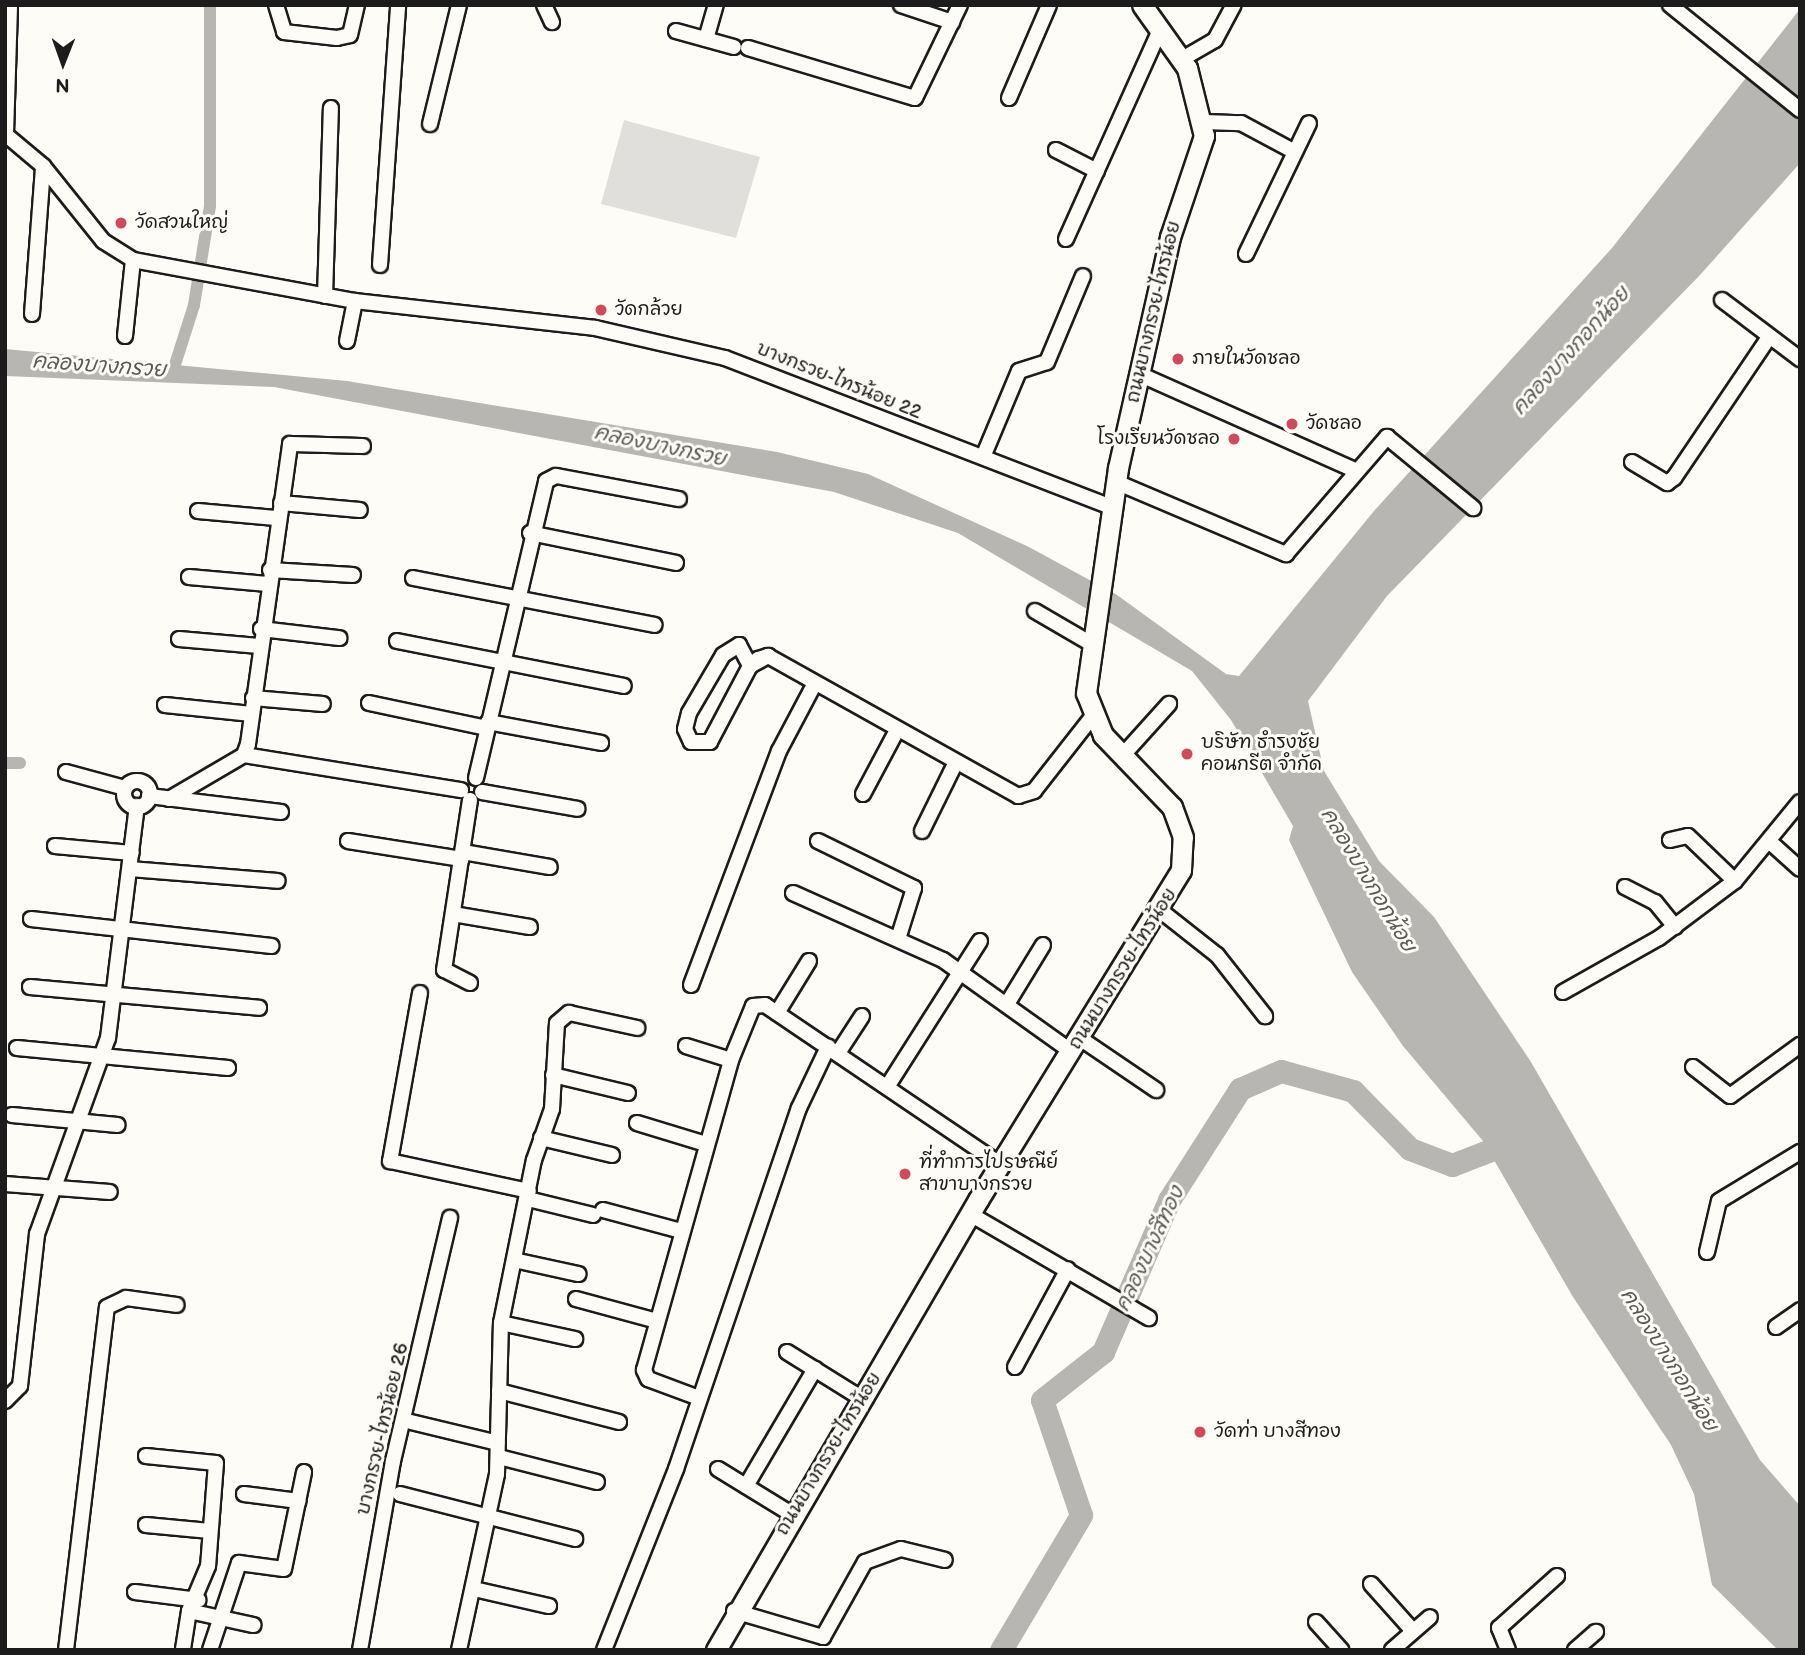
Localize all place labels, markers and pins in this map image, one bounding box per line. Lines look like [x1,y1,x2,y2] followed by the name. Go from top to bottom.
[135,212,228,234] place label: วัดสวนใหญ่
[113,215,129,231] marker: วัดสวนใหญ่
[615,299,683,321] place label: วัดกล้วย
[593,302,609,318] marker: วัดกล้วย
[1192,348,1301,370] place label: ภายในวัดชลอ
[1170,351,1186,367] marker: ภายในวัดชลอ
[1306,413,1362,435] place label: วัดชลอ
[1284,416,1300,432] marker: วัดชลอ
[1097,428,1220,450] place label: โรงเรียนวัดชลอ
[1226,431,1242,447] marker: โรงเรียนวัดชลอ
[1201,732,1322,776] place label: บริษัท ธำรงชัย คอนกรีต จำกัด
[1179,746,1195,762] marker: บริษัท ธำรงชัย คอนกรีต จำกัด
[919,1152,1058,1196] place label: ที่ทำการไปรษณีย์ สาขาบางกรวย
[897,1166,913,1182] marker: ที่ทำการไปรษณีย์ สาขาบางกรวย
[1214,1421,1341,1443] place label: วัดท่า บางสีทอง
[1192,1424,1208,1440] marker: วัดท่า บางสีทอง

